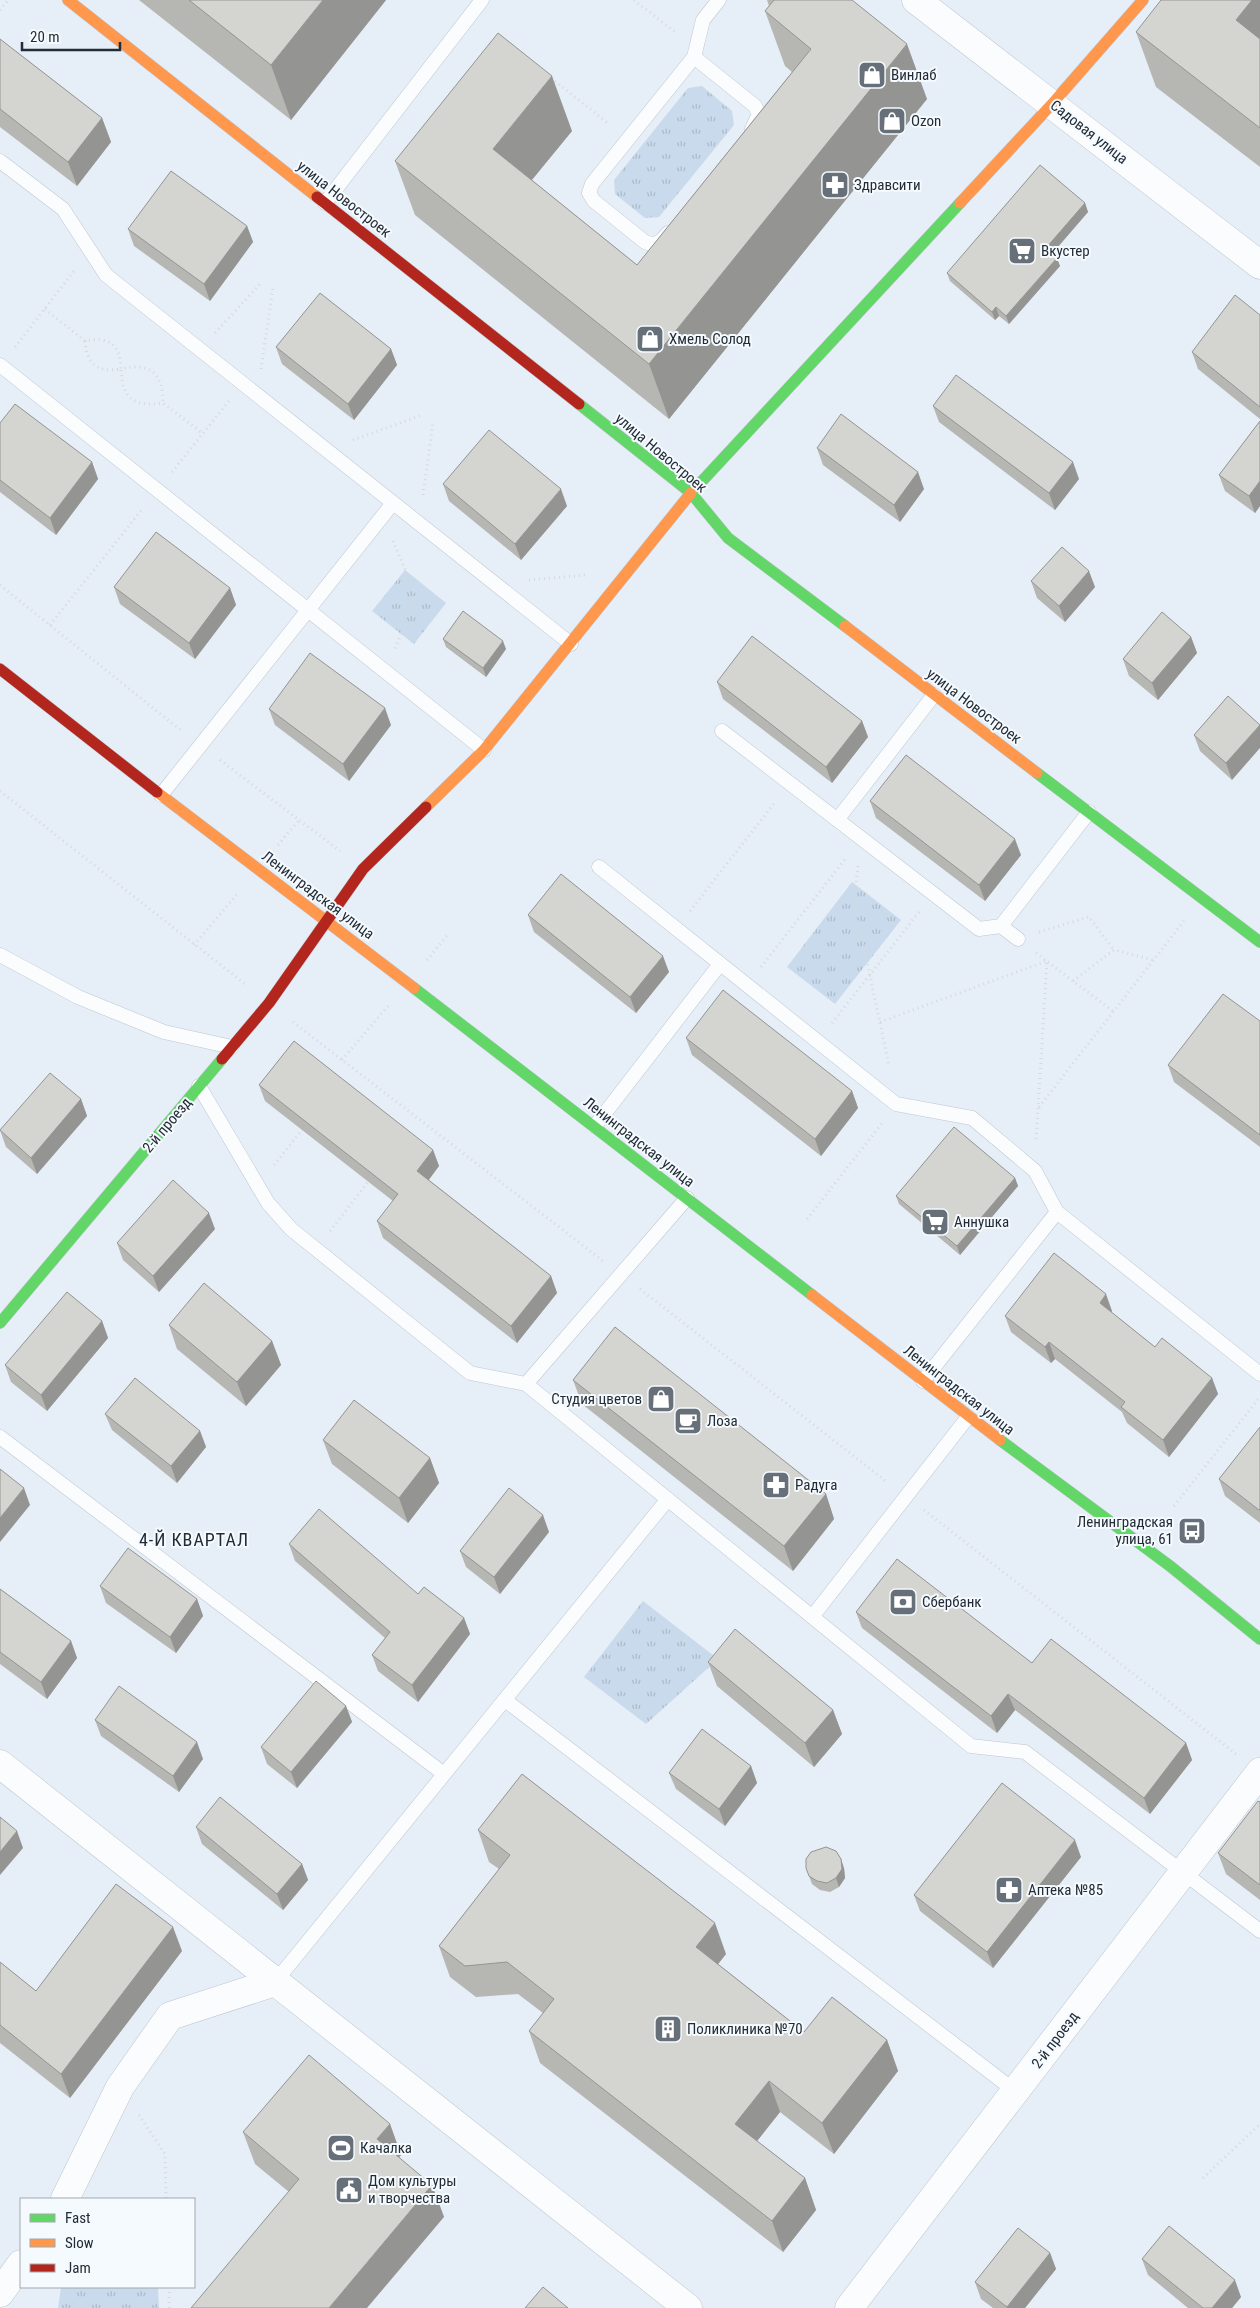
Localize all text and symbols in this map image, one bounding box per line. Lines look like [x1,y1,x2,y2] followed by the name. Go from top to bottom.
[22,20,120,52] scale bar
[30,28,60,46] text: 20 m
[857,60,887,90] shop icon: Винлаб
[891,66,937,84] place label: Винлаб
[1047,96,1131,168] street label: Садовая улица
[877,106,907,136] shop icon: Ozon
[911,112,941,130] place label: Ozon
[293,157,395,241] street label: улица Новостроек
[820,170,850,200] pharmacy icon: Здравсити
[854,176,921,194] place label: Здравсити
[1007,236,1037,266] supermarket icon: Вкустер
[1041,242,1090,260] place label: Вкустер
[635,324,665,354] shop icon: Хмель Солод
[669,330,751,348] place label: Хмель Солод
[612,409,710,497] street label: улица Новостроек
[923,664,1025,748] street label: улица Новостроек
[258,847,378,943] street label: Ленинградская улица
[580,1093,698,1191] street label: Ленинградская улица
[139,1094,195,1156] street label: 2-й проезд
[920,1207,950,1237] supermarket icon: Аннушка
[954,1213,1009,1231] place label: Аннушка
[900,1341,1018,1439] street label: Ленинградская улица
[646,1384,676,1414] shop icon: Студия цветов
[551,1390,642,1408] place label: Студия цветов
[673,1406,703,1436] cafe icon: Лоза
[707,1412,738,1430] place label: Лоза
[761,1470,791,1500] pharmacy icon: Радуга
[795,1476,837,1494] place label: Радуга
[1077,1513,1173,1548] place label: Ленинградская улица, 61
[1177,1516,1207,1546] bus stop icon: Ленинградская улица, 61
[139,1529,249,1550] district label: 4-Й КВАРТАЛ
[888,1587,918,1617] bank icon: Сбербанк
[922,1593,982,1611] place label: Сбербанк
[994,1875,1024,1905] pharmacy icon: Аптека №85
[1028,1881,1103,1899] place label: Аптека №85
[1028,2008,1082,2072] street label: 2-й проезд
[653,2014,683,2044] building icon: Поликлиника №70
[687,2020,803,2038] place label: Поликлиника №70
[326,2133,356,2163] sports icon: Качалка
[360,2139,412,2157] place label: Качалка
[368,2172,456,2207] place label: Дом культуры и творчества
[334,2175,364,2205] public building icon: Дом культуры и творчества
[20,2198,195,2288] legend
[65,2209,90,2227] text: Fast
[65,2234,94,2252] text: Slow
[65,2259,91,2277] text: Jam

